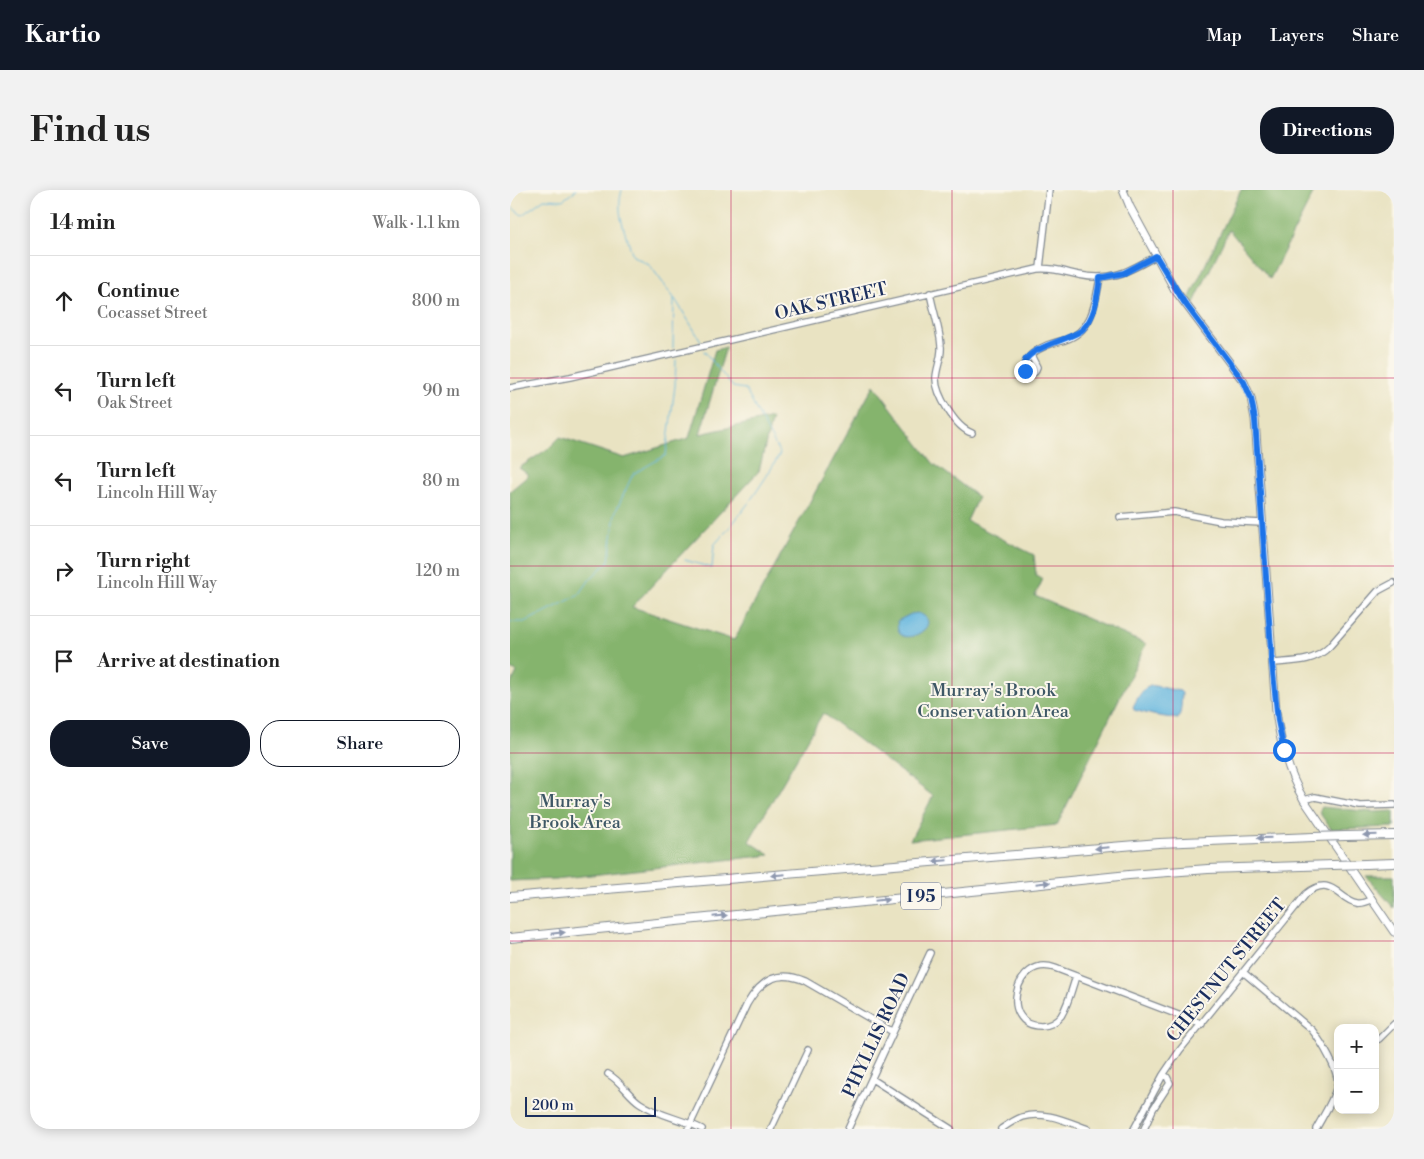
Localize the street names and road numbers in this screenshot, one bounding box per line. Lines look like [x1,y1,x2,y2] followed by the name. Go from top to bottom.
[773,277,890,326] street label: OAK STREET
[901,882,941,909] road number: I 95
[1161,894,1292,1047] street label: CHESTNUT STREET
[837,969,915,1101] street label: PHYLLIS ROAD

